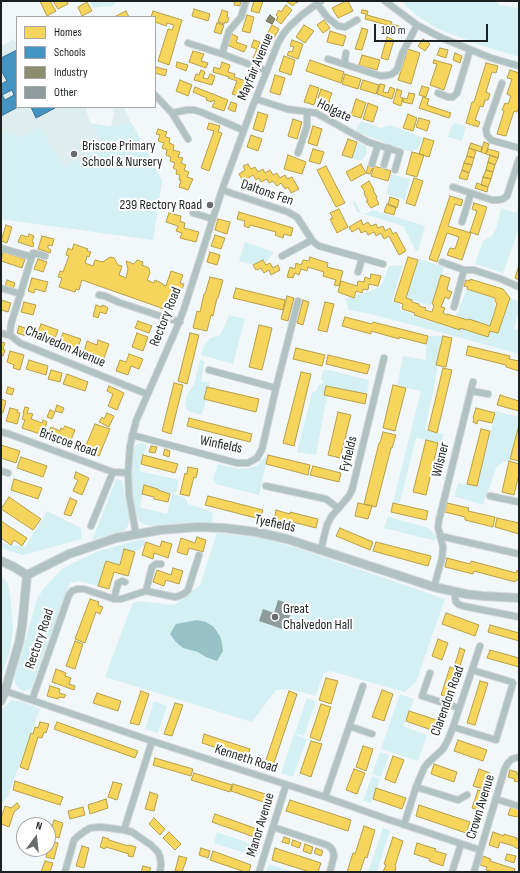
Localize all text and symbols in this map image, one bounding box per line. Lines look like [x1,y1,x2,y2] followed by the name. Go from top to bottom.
[16,16,156,108] legend
[376,16,490,42] scale bar
[381,23,406,38] text: 100 m
[54,25,82,40] text: Homes
[234,31,278,103] street label: Mayfair Avenue
[54,45,86,60] text: Schools
[54,65,88,80] text: Industry
[54,85,77,100] text: Other
[314,96,354,126] street label: Holgate
[82,138,162,170] place label: Briscoe Primary School & Nursery
[69,149,79,159] marker: Briscoe Primary School & Nursery
[238,176,296,210] street label: Daltons Fen
[119,197,202,213] place label: 239 Rectory Road
[205,200,215,210] marker: 239 Rectory Road
[147,285,185,349] street label: Rectory Road
[22,323,108,371] street label: Chalvedon Avenue
[37,425,99,461] street label: Briscoe Road
[198,432,244,458] street label: Winfields
[336,435,362,473] street label: Fyfields
[429,441,453,479] street label: Wilsner
[253,511,297,537] street label: Tyefields
[283,601,352,634] place label: Great Chalvedon Hall
[22,607,58,671] street label: Rectory Road
[270,612,280,622] marker: Great Chalvedon Hall
[428,664,468,738] street label: Clarendon Road
[212,741,280,777] street label: Kenneth Road
[463,773,499,841] street label: Crown Avenue
[243,791,279,859] street label: Manor Avenue
[16,817,56,857] north arrow
[34,819,43,833] text: N

